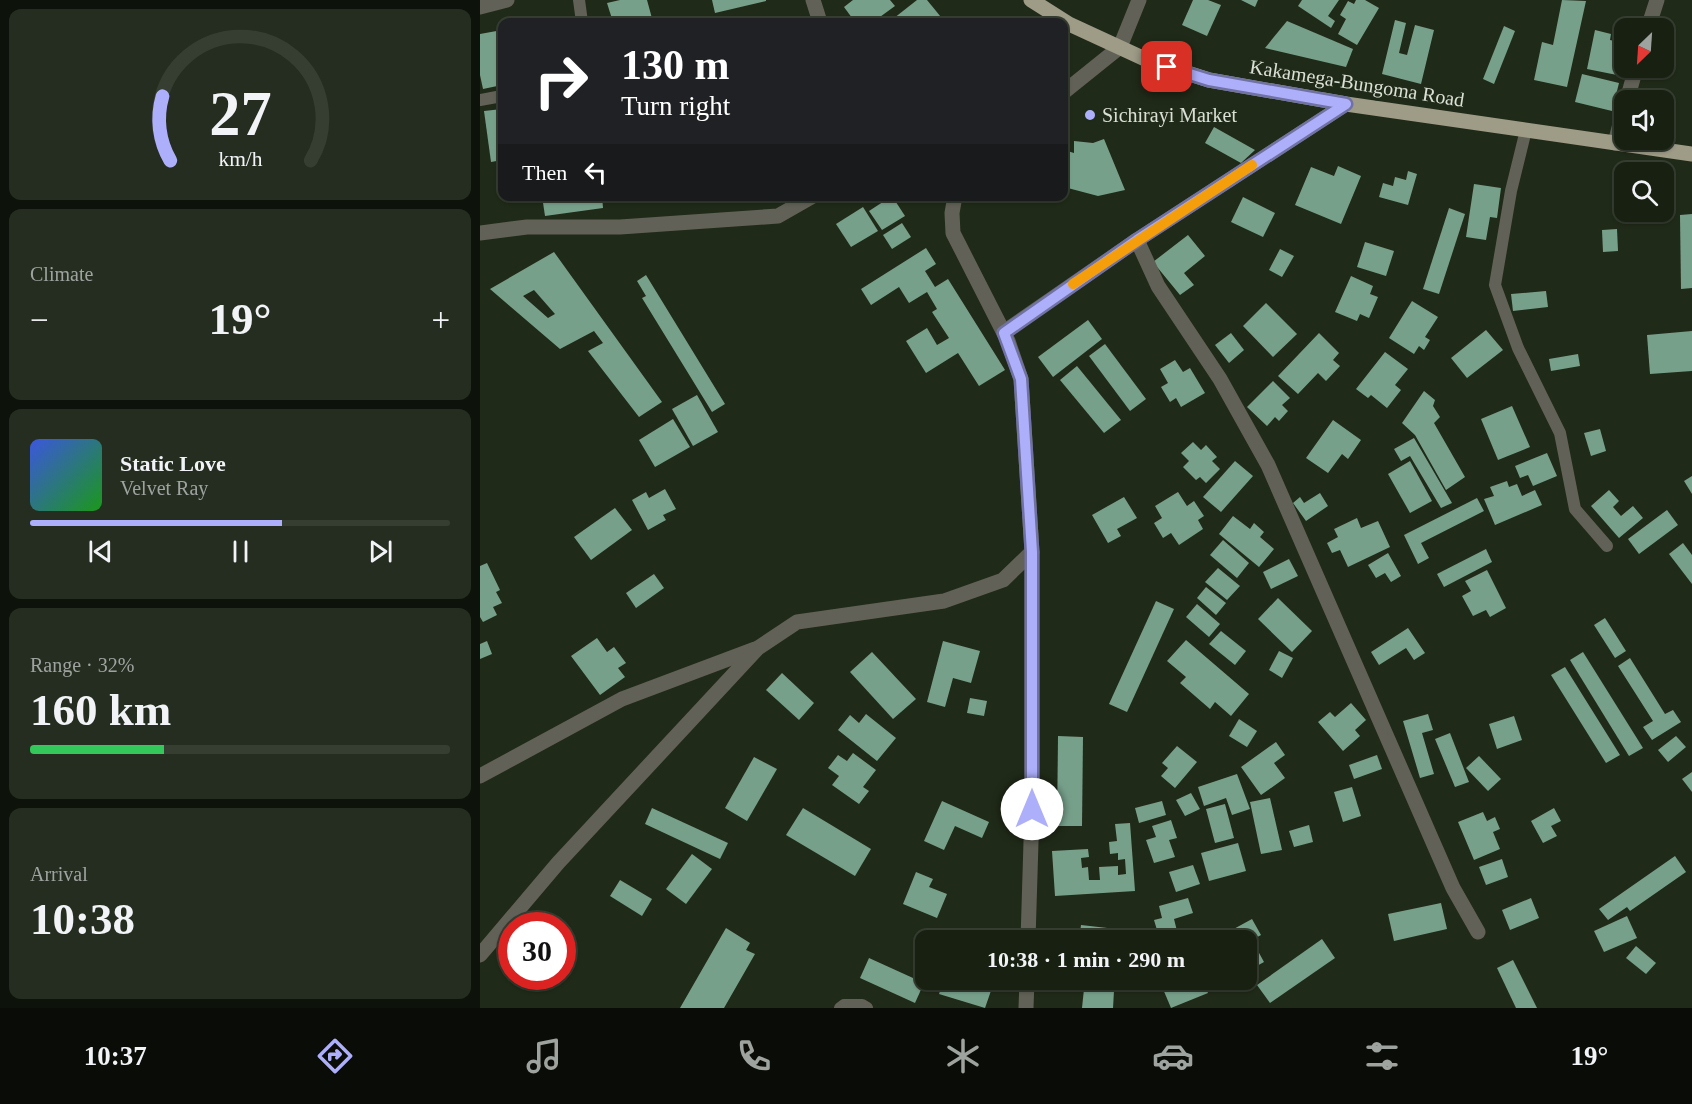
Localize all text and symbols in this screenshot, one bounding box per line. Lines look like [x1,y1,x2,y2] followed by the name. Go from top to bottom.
[1614,18,1674,78] north arrow
[1614,18,1674,222] map controls
[1141,41,1192,92] pin
[522,42,600,120] icon: right
[621,42,730,88] text: 130 m
[1150,50,1183,83] icon: arrive
[1248,55,1466,112] street label: Kakamega-Bungoma Road
[209,80,271,149] text: 27
[1614,90,1674,150] button: sound
[621,91,730,121] text: Turn right
[1102,104,1237,127] place label: Sichirayi Market
[1083,108,1097,122] marker: Sichirayi Market
[218,148,262,172] text: km/h
[579,156,612,189] icon: left
[522,160,567,185] text: Then
[1614,162,1674,222] button: search
[30,263,93,285] text: Climate
[209,294,272,344] text: 19°
[30,302,49,338] text: −
[431,302,450,338] text: +
[120,451,226,476] text: Static Love
[120,477,208,499] text: Velvet Ray
[84,535,117,568] icon: previous
[224,535,257,568] icon: pause
[364,535,397,568] icon: next
[30,654,134,676] text: Range · 32%
[30,685,171,735] text: 160 km
[1000,777,1064,841] position arrow
[30,863,88,885] text: Arrival
[30,894,135,944] text: 10:38
[498,912,576,990] speed limit sign: 30
[987,947,1185,972] text: 10:38 · 1 min · 290 m
[314,1035,356,1077] icon: directions
[523,1035,565,1077] icon: music
[733,1035,775,1077] icon: phone
[942,1035,984,1077] icon: climate
[1152,1035,1194,1077] icon: car
[1361,1035,1403,1077] icon: filters
[84,1041,147,1071] text: 10:37
[1570,1041,1608,1071] text: 19°

